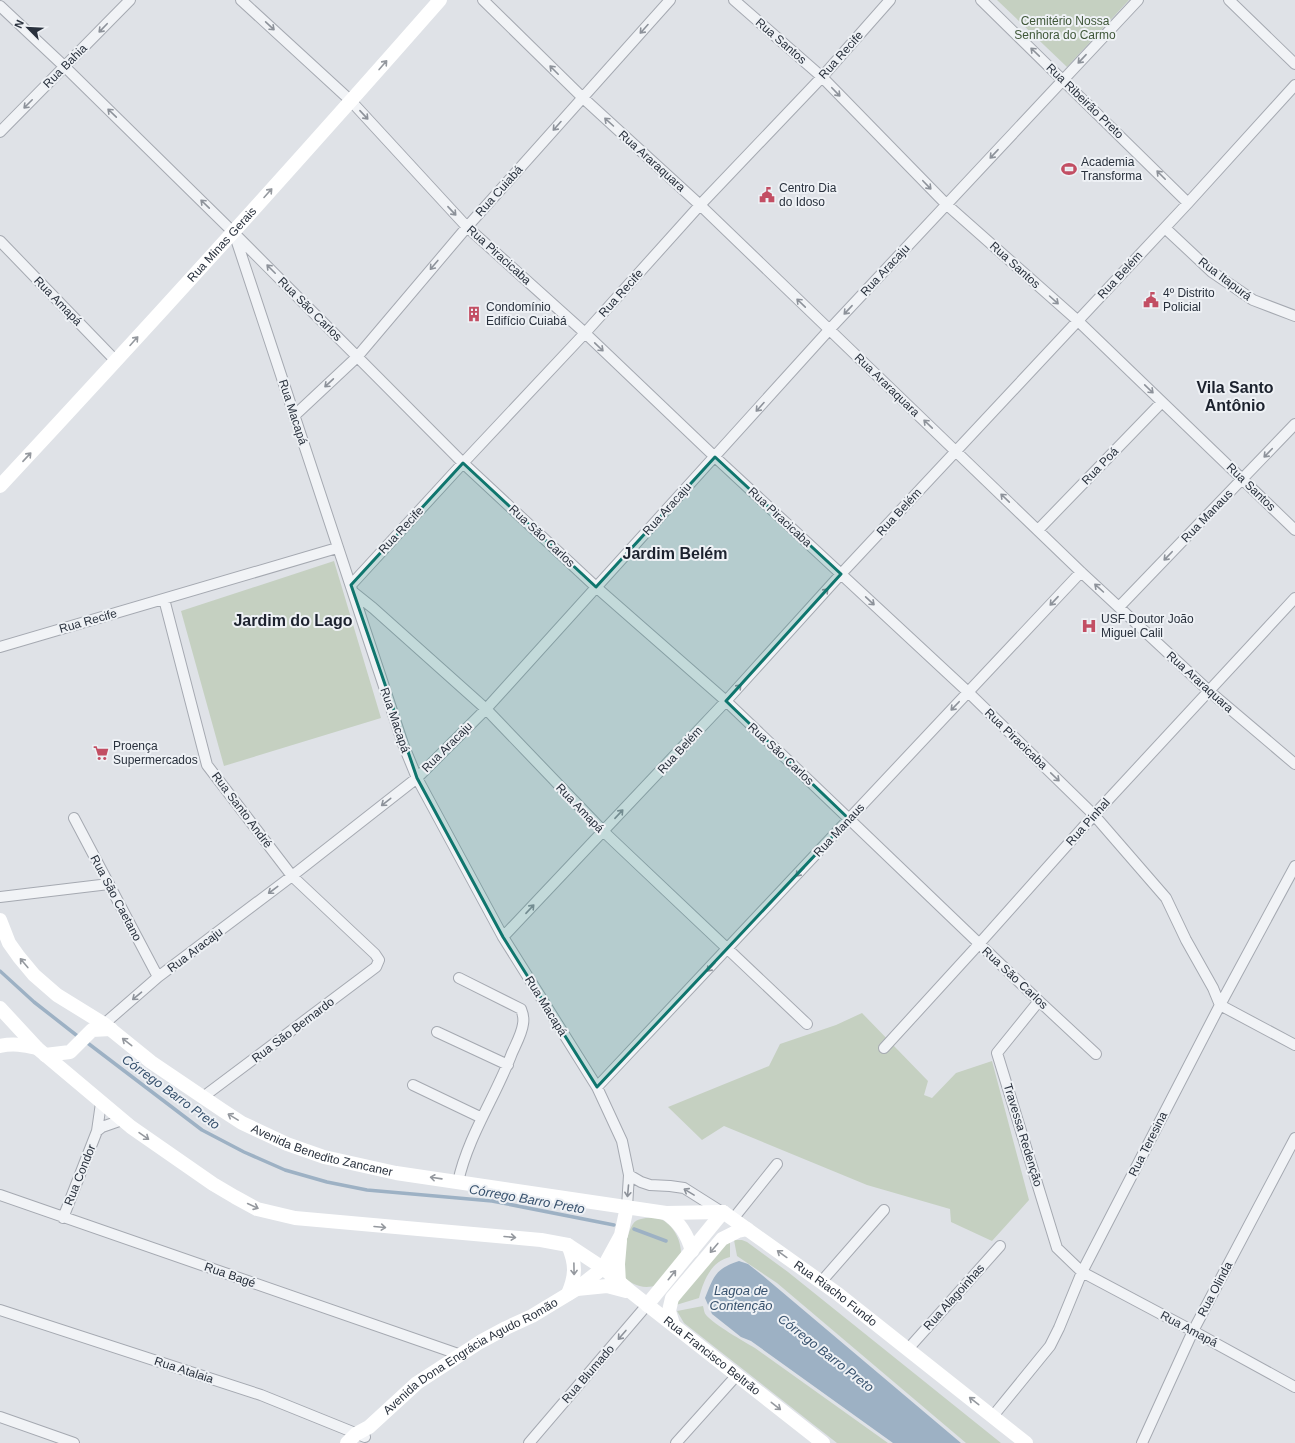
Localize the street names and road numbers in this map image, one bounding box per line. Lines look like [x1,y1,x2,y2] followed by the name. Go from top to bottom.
[753,15,809,67] street label: Rua Santos
[816,28,866,82] street label: Rua Recife
[40,41,90,91] street label: Rua Bahia
[1043,61,1127,142] street label: Rua Ribeirão Preto
[616,127,688,195] street label: Rua Araraquara
[473,163,526,219] street label: Rua Cuiabá
[184,204,259,285] street label: Rua Minas Gerais
[464,223,534,288] street label: Rua Piracicaba
[987,239,1043,291] street label: Rua Santos
[858,241,912,299] street label: Rua Aracaju
[1095,249,1145,301] street label: Rua Belém
[1196,255,1255,304] street label: Rua Itapurá
[596,266,646,320] street label: Rua Recife
[31,274,85,329] street label: Rua Amapá
[275,274,345,344] street label: Rua São Carlos
[852,351,923,420] street label: Rua Araraquara
[276,377,310,447] street label: Rua Macapá
[1079,444,1121,488] street label: Rua Poá
[1224,460,1278,514] street label: Rua Santos
[640,480,694,538] street label: Rua Aracaju
[745,484,815,550] street label: Rua Piracicaba
[874,486,924,538] street label: Rua Belém
[1178,487,1236,545] street label: Rua Manaus
[506,502,578,570] street label: Rua São Carlos
[376,503,427,556] street label: Rua Recife
[58,606,119,636] street label: Rua Recife
[1164,648,1236,716] street label: Rua Araraquara
[377,686,413,755] street label: Rua Macapá
[982,706,1050,773] street label: Rua Piracicaba
[419,719,475,775] street label: Rua Aracaju
[745,720,817,788] street label: Rua São Carlos
[655,724,705,776] street label: Rua Belém
[209,769,275,851] street label: Rua Santo André
[553,781,607,836] street label: Rua Amapá
[1063,795,1113,849] street label: Rua Pinhal
[811,800,867,860] street label: Rua Manaus
[87,853,145,944] street label: Rua São Caetano
[165,925,225,975] street label: Rua Aracaju
[979,944,1051,1012] street label: Rua São Carlos
[522,973,570,1039] street label: Rua Macapá
[249,994,337,1066] street label: Rua São Bernardo
[1001,1082,1045,1188] street label: Travessa Redenção
[1126,1109,1170,1179] street label: Rua Teresina
[249,1121,394,1179] street label: Avenida Benedito Zancaner
[61,1142,99,1208] street label: Rua Condor
[791,1258,880,1329] street label: Rua Riacho Fundo
[1195,1259,1235,1319] street label: Rua Olinda
[202,1260,258,1290] street label: Rua Bagé
[921,1261,987,1333] street label: Rua Alagoinhas
[380,1295,561,1417] street label: Avenida Dona Engrácia Agudo Romão
[1158,1308,1220,1350] street label: Rua Amapá
[661,1313,763,1398] street label: Rua Francisco Beltrão
[559,1342,617,1406] street label: Rua Blumado
[153,1354,216,1386] street label: Rua Atalaia

